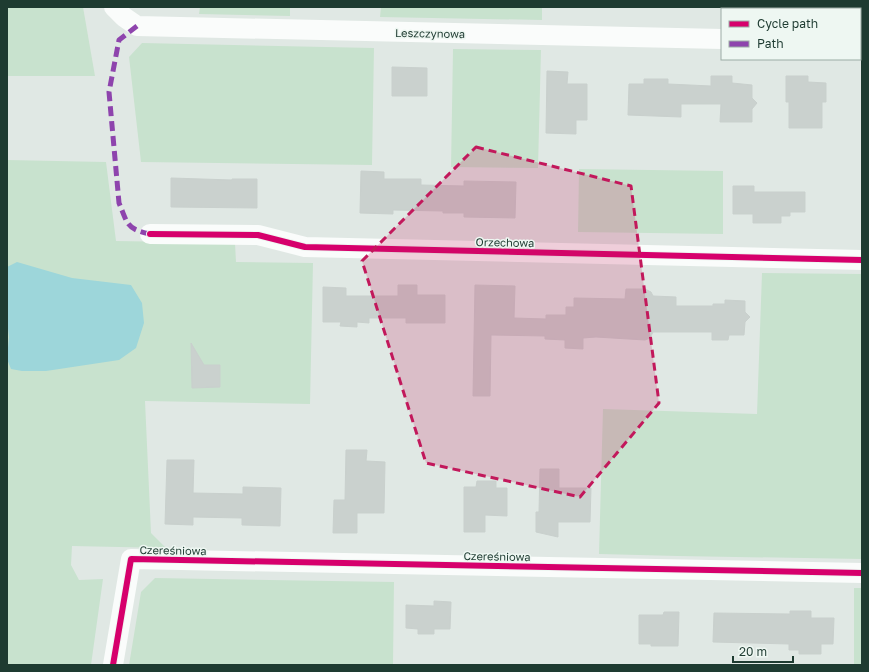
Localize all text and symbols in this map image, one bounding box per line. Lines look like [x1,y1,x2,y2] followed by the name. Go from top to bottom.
[721,8,861,60] legend
[757,16,818,31] text: Cycle path
[395,26,465,40] street label: Leszczynowa
[757,36,784,51] text: Path
[476,235,534,249] street label: Orzechowa
[139,543,207,557] street label: Czereśniowa
[463,549,531,563] street label: Czereśniowa
[733,638,793,664] scale bar
[739,644,767,659] text: 20 m

